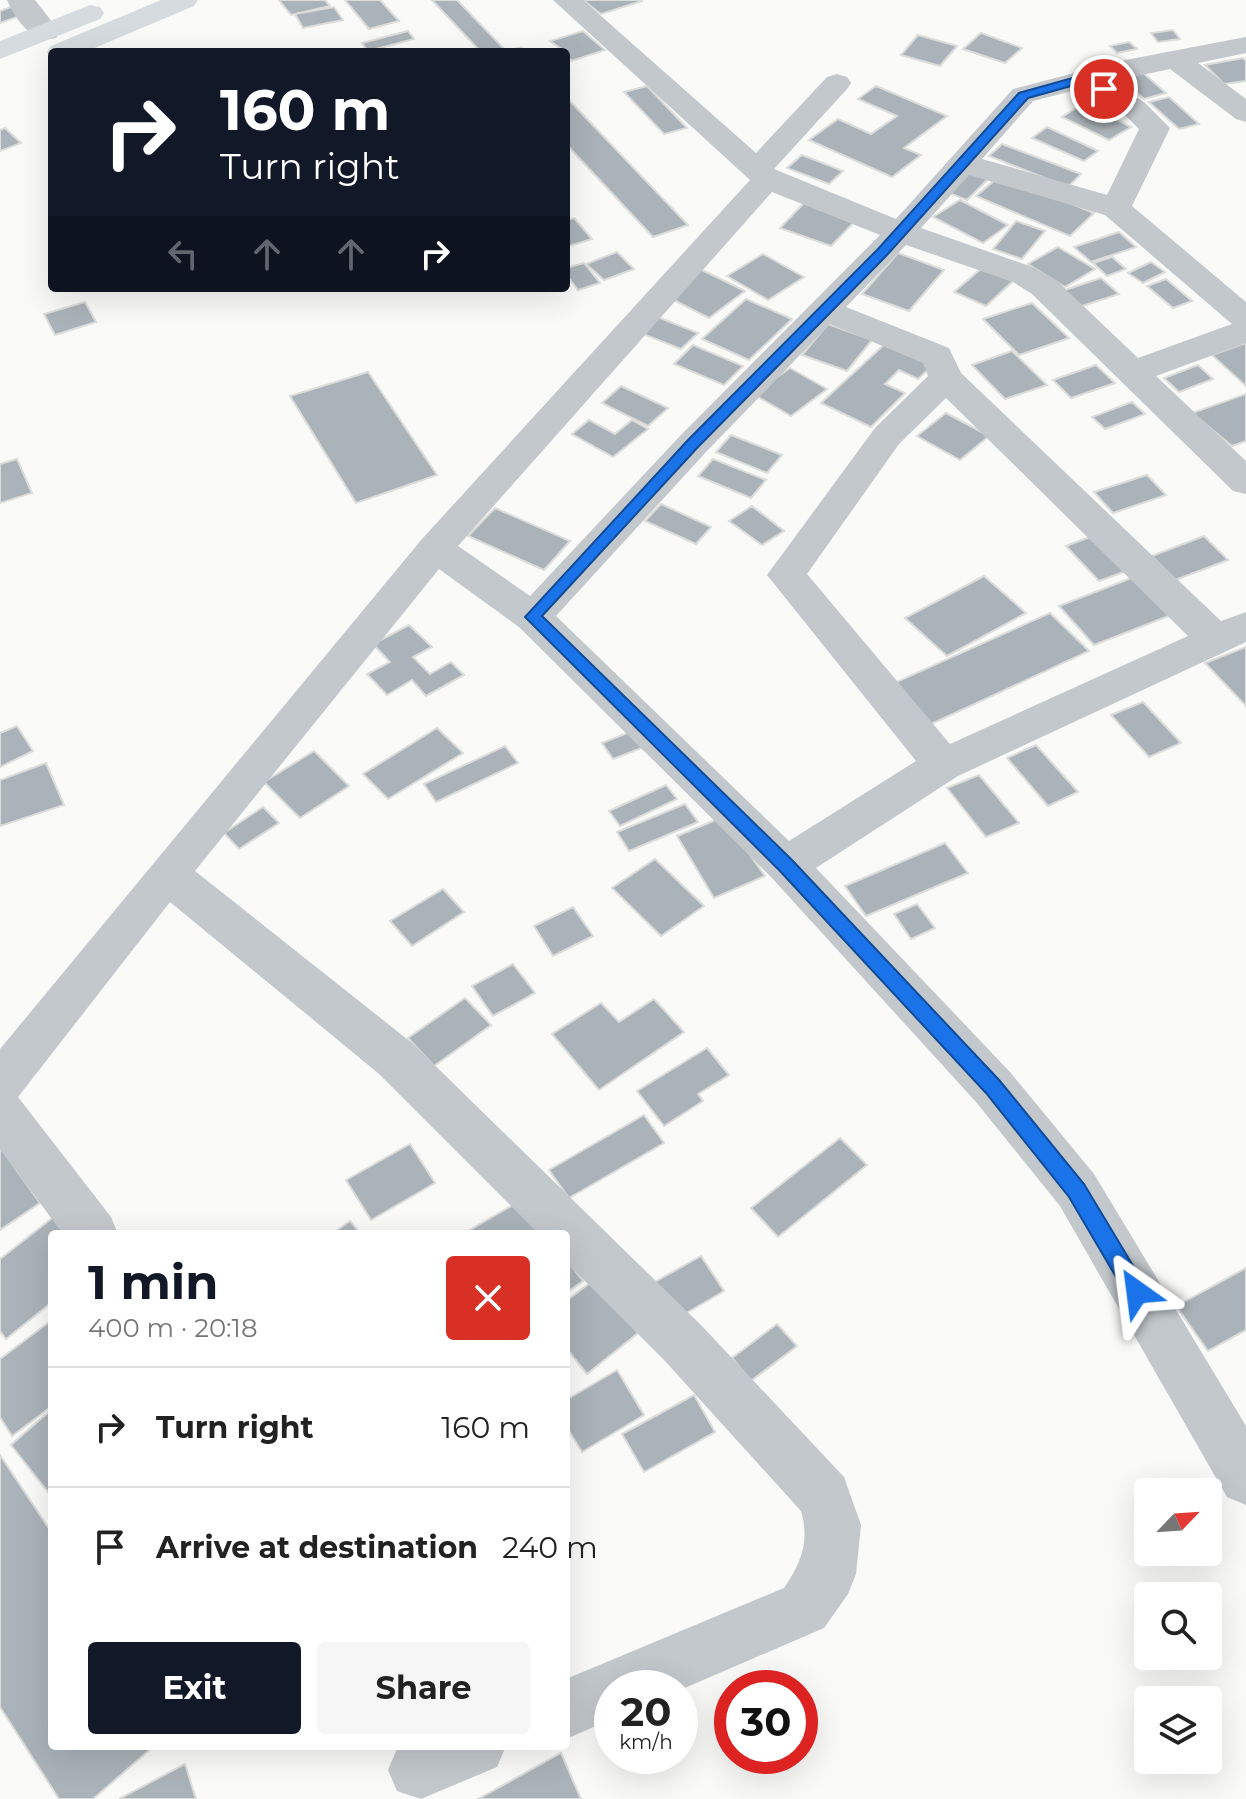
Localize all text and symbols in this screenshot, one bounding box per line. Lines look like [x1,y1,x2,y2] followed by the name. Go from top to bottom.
[1070,55,1138,123] pin
[1082,67,1126,111] icon: arrive
[220,76,390,144] text: 160 m
[88,80,192,184] icon: right
[220,144,400,188] text: Turn right
[161,232,205,276] icon: left
[245,232,289,276] icon: ahead
[329,232,373,276] icon: ahead
[413,232,457,276] icon: right
[1095,1250,1179,1334] position arrow
[88,1253,218,1311] text: 1 min
[446,1256,530,1340] button: close
[88,1312,258,1344] text: 400 m · 20:18
[88,1405,132,1449] icon: right
[156,1409,313,1446] text: Turn right
[441,1409,530,1446] text: 160 m
[1134,1478,1222,1566] north arrow
[1134,1478,1222,1774] map controls
[88,1525,132,1569] icon: arrive
[156,1529,478,1566] text: Arrive at destination
[502,1529,598,1566] text: 240 m
[1134,1582,1222,1670] button: search
[88,1642,301,1734] button: Exit
[317,1642,530,1734] button: Share
[714,1670,818,1774] speed limit sign: 30
[1134,1686,1222,1774] button: layers
[621,1687,671,1736] text: 20
[619,1730,673,1754] text: km/h

